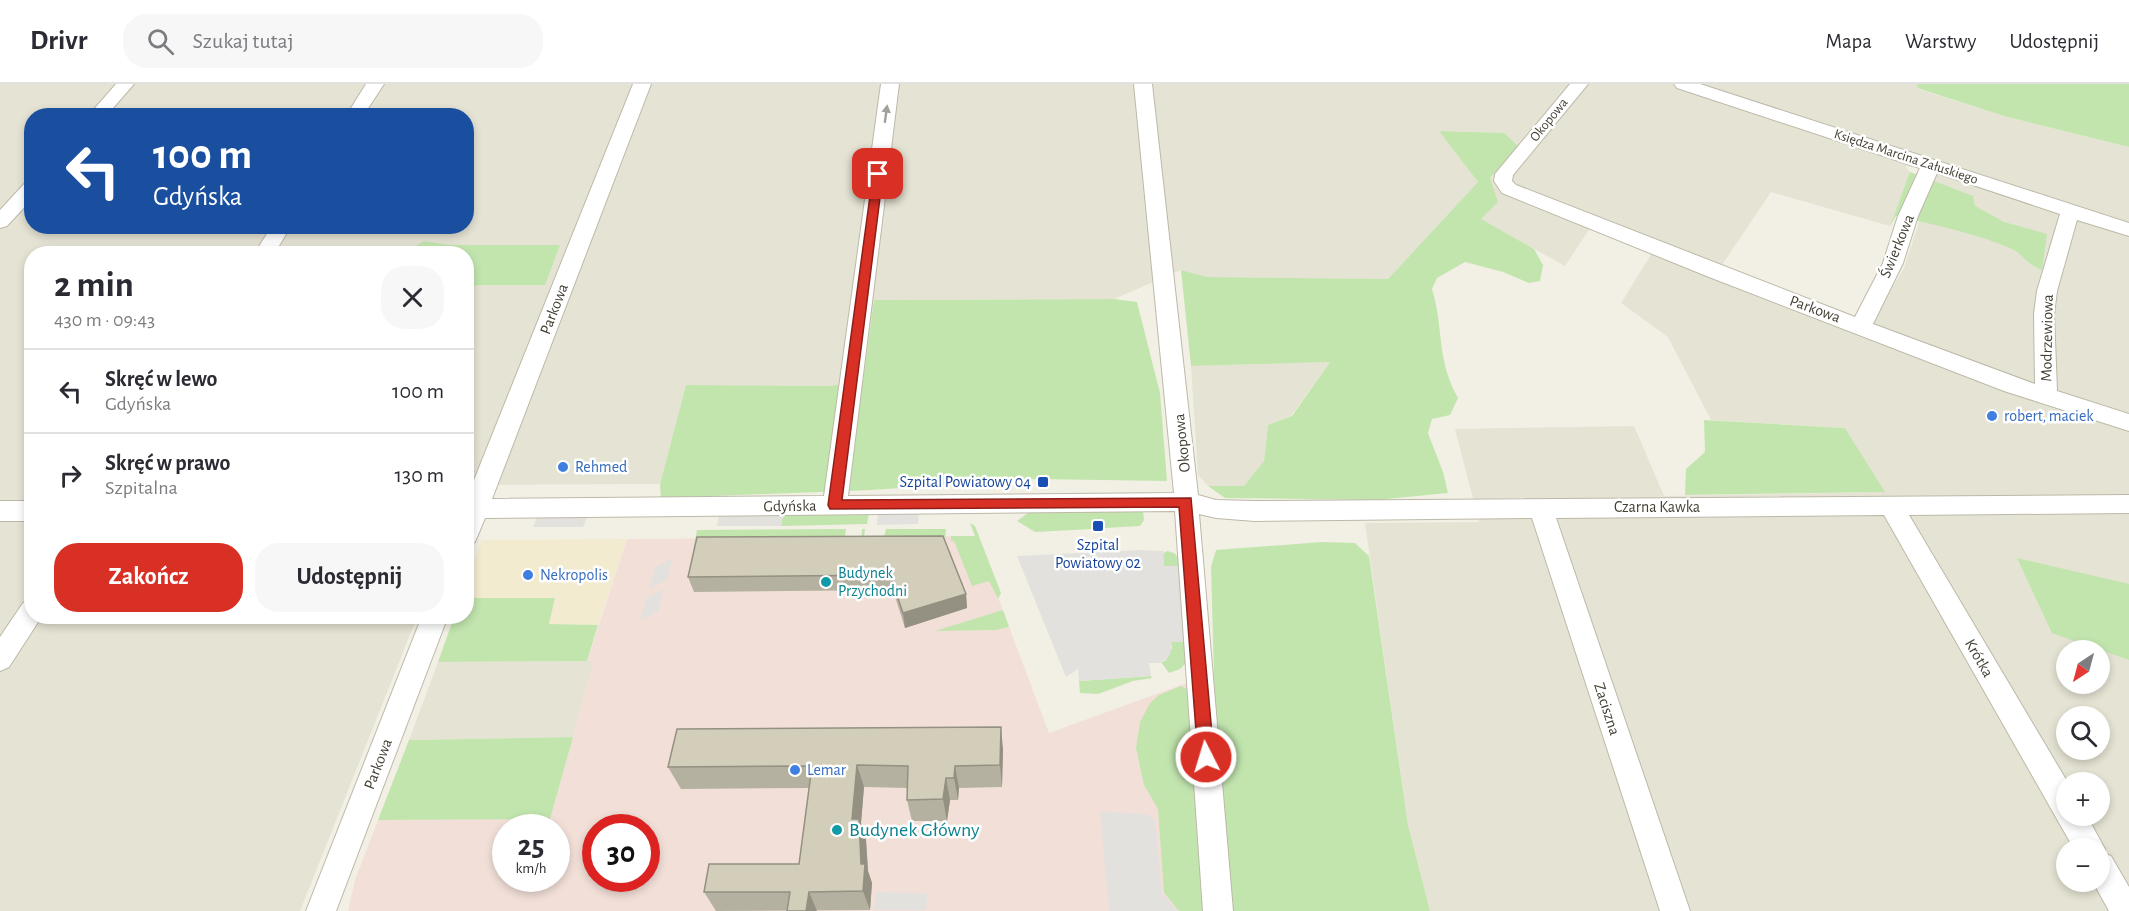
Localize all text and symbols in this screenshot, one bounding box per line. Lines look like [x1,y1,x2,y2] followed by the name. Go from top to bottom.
[123,14,543,68] search box
[144,25,177,58] icon: search
[30,27,87,55] text: Drivr
[192,30,294,52] text: Szukaj tutaj
[1826,31,1872,52] text: Mapa
[1905,31,1976,52] text: Warstwy
[2009,31,2099,52] text: Udostępnij
[1527,95,1571,144] street label: Okopowa
[881,105,890,124] one-way arrow
[1832,127,1980,187] street label: Księdza Marcina Załuskiego
[54,132,132,210] icon: left
[153,134,252,176] text: 100 m
[852,148,903,199] pin
[861,157,894,190] icon: arrive
[153,183,242,210] text: Gdyńska
[1874,211,1917,280] street label: Świerkowa
[381,266,444,329] button: close
[54,267,134,303] text: 2 min
[537,281,571,337] street label: Parkowa
[1787,292,1843,326] street label: Parkowa
[2038,294,2056,382] street label: Modrzewiowa
[54,310,155,330] text: 430 m · 09:43
[105,368,217,390] text: Skręć w lewo
[54,375,87,408] icon: left
[392,380,444,402] text: 100 m
[105,394,171,414] text: Gdyńska
[2004,408,2094,424] place label: robert, maciek
[1985,409,1999,423] marker: robert, maciek
[1171,413,1193,473] street label: Okopowa
[105,452,230,474] text: Skręć w prawo
[54,459,87,492] icon: right
[575,459,627,475] place label: Rehmed
[556,460,570,474] marker: Rehmed
[395,464,444,486] text: 130 m
[900,474,1031,491] place label: Szpital Powiatowy 04
[1036,475,1050,489] marker: Szpital Powiatowy 04
[105,478,178,498] text: Szpitalna
[763,498,817,515] street label: Gdyńska
[1614,499,1700,515] street label: Czarna Kawka
[1091,519,1105,533] marker: Szpital Powiatowy 02
[1055,537,1141,572] place label: Szpital Powiatowy 02
[54,543,243,612] button: Zakończ
[255,543,444,612] button: Udostępnij
[838,565,907,600] place label: Budynek Przychodni
[540,567,608,583] place label: Nekropolis
[521,568,535,582] marker: Nekropolis
[819,575,833,589] marker: Budynek Przychodni
[1962,636,1996,680] street label: Krótka
[2056,640,2110,694] north arrow
[2056,640,2110,892] map controls
[1591,681,1623,737] street label: Zaciszna
[2056,706,2110,760] button: search
[1174,725,1238,789] position arrow
[361,736,395,792] street label: Parkowa
[807,762,847,778] place label: Lemar
[788,763,802,777] marker: Lemar
[2056,772,2110,826] button: +
[582,814,660,892] speed limit sign: 30
[849,820,980,840] place label: Budynek Główny
[830,823,844,837] marker: Budynek Główny
[517,831,545,861] text: 25
[2056,838,2110,892] button: −
[516,861,546,876] text: km/h

